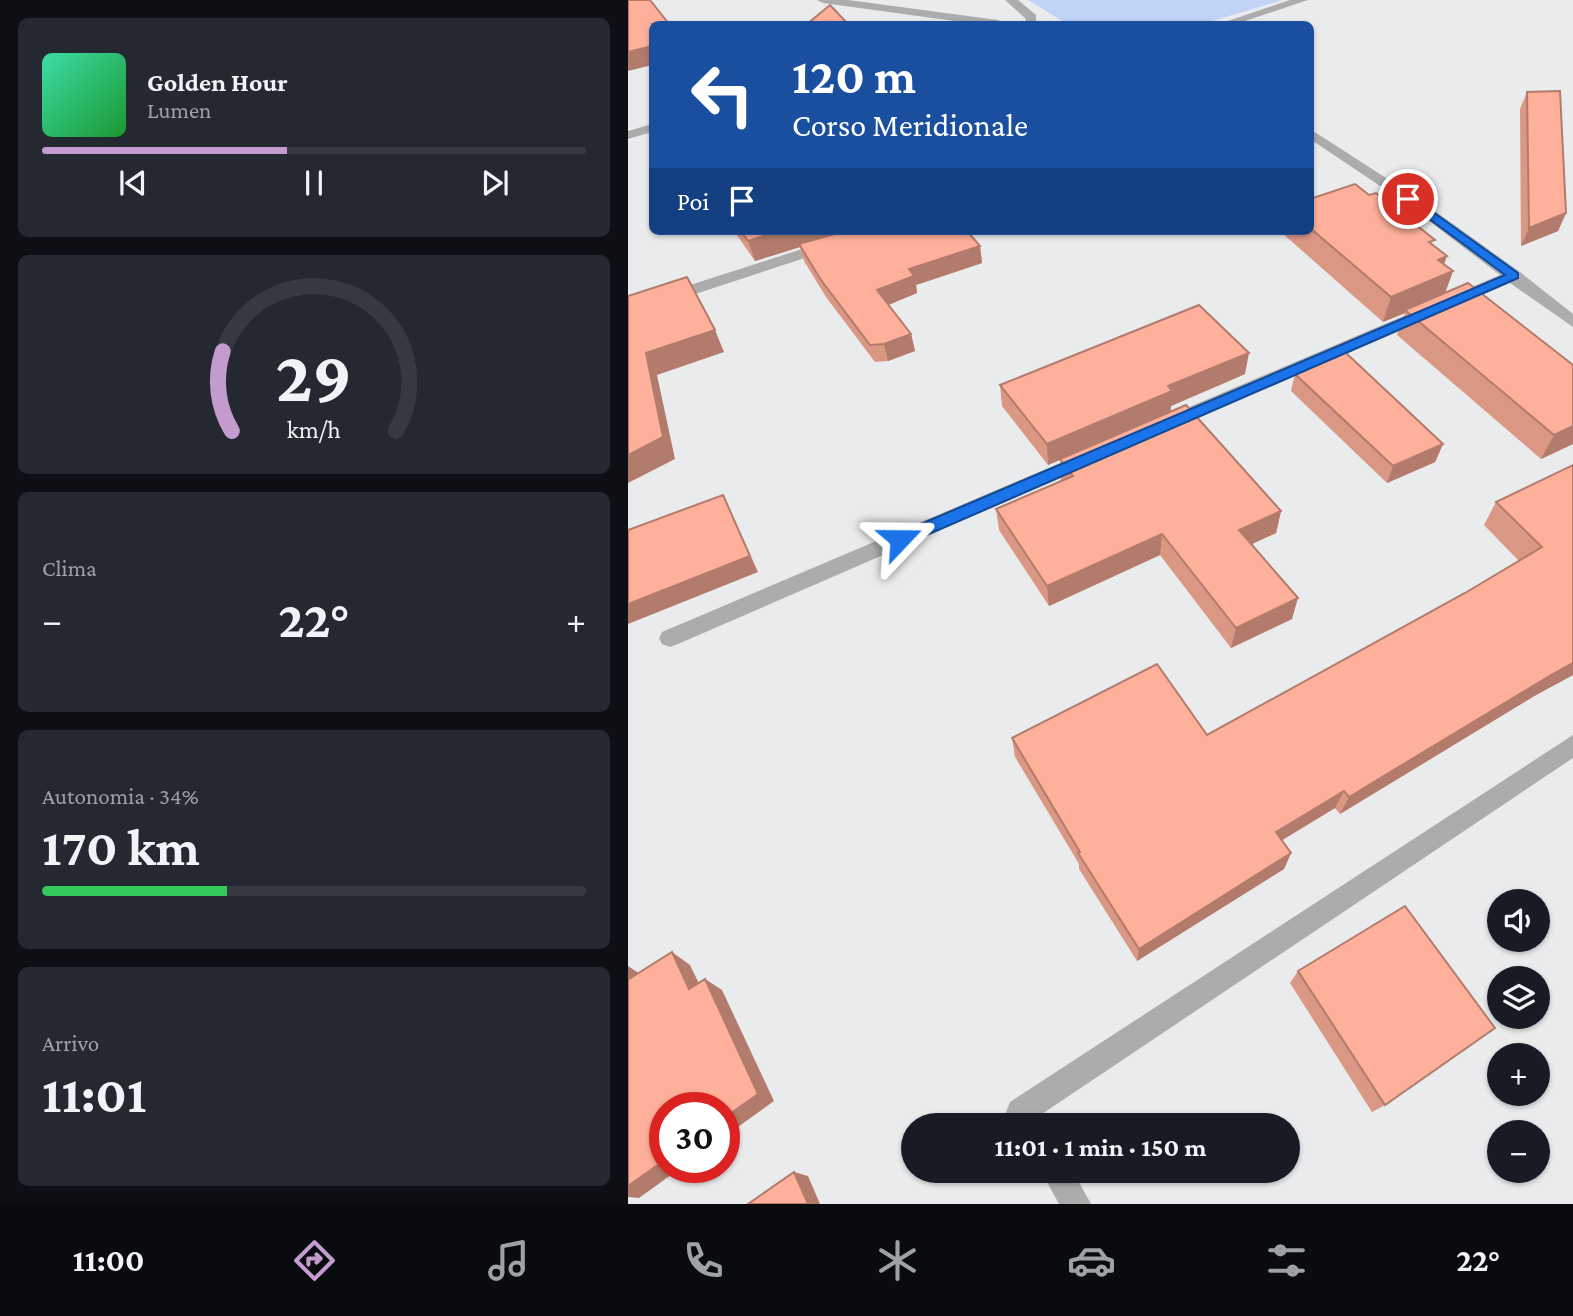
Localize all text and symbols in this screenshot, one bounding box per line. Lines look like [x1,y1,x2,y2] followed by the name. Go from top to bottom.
[677,49,768,140] icon: left
[792,49,916,104] text: 120 m
[147,68,288,97] text: Golden Hour
[147,97,211,123] text: Lumen
[792,107,1028,143] text: Corso Meridionale
[114,164,152,202] icon: previous
[295,164,333,202] icon: pause
[476,164,514,202] icon: next
[1378,169,1438,229] pin
[1389,180,1427,218] icon: arrive
[723,182,761,220] icon: arrive
[677,187,709,216] text: Poi
[276,336,352,417] text: 29
[287,416,341,443] text: km/h
[863,502,937,576] position arrow
[42,555,97,581] text: Clima
[278,590,350,648] text: 22°
[42,599,62,641] text: −
[566,599,586,641] text: +
[42,783,199,809] text: Autonomia · 34%
[42,818,200,876] text: 170 km
[1487,889,1550,1183] map controls
[1487,889,1550,952] button: sound
[1487,966,1550,1029] button: layers
[42,1030,99,1056] text: Arrivo
[1487,1043,1550,1106] button: +
[42,1065,146,1123] text: 11:01
[649,1092,740,1183] speed limit sign: 30
[1487,1120,1550,1183] button: −
[995,1133,1206,1162] text: 11:01 · 1 min · 150 m
[290,1236,339,1285] icon: directions
[484,1236,533,1285] icon: music
[679,1236,728,1285] icon: phone
[873,1236,922,1285] icon: climate
[1067,1236,1116,1285] icon: car
[1262,1236,1311,1285] icon: filters
[73,1242,144,1278] text: 11:00
[1456,1242,1500,1278] text: 22°

